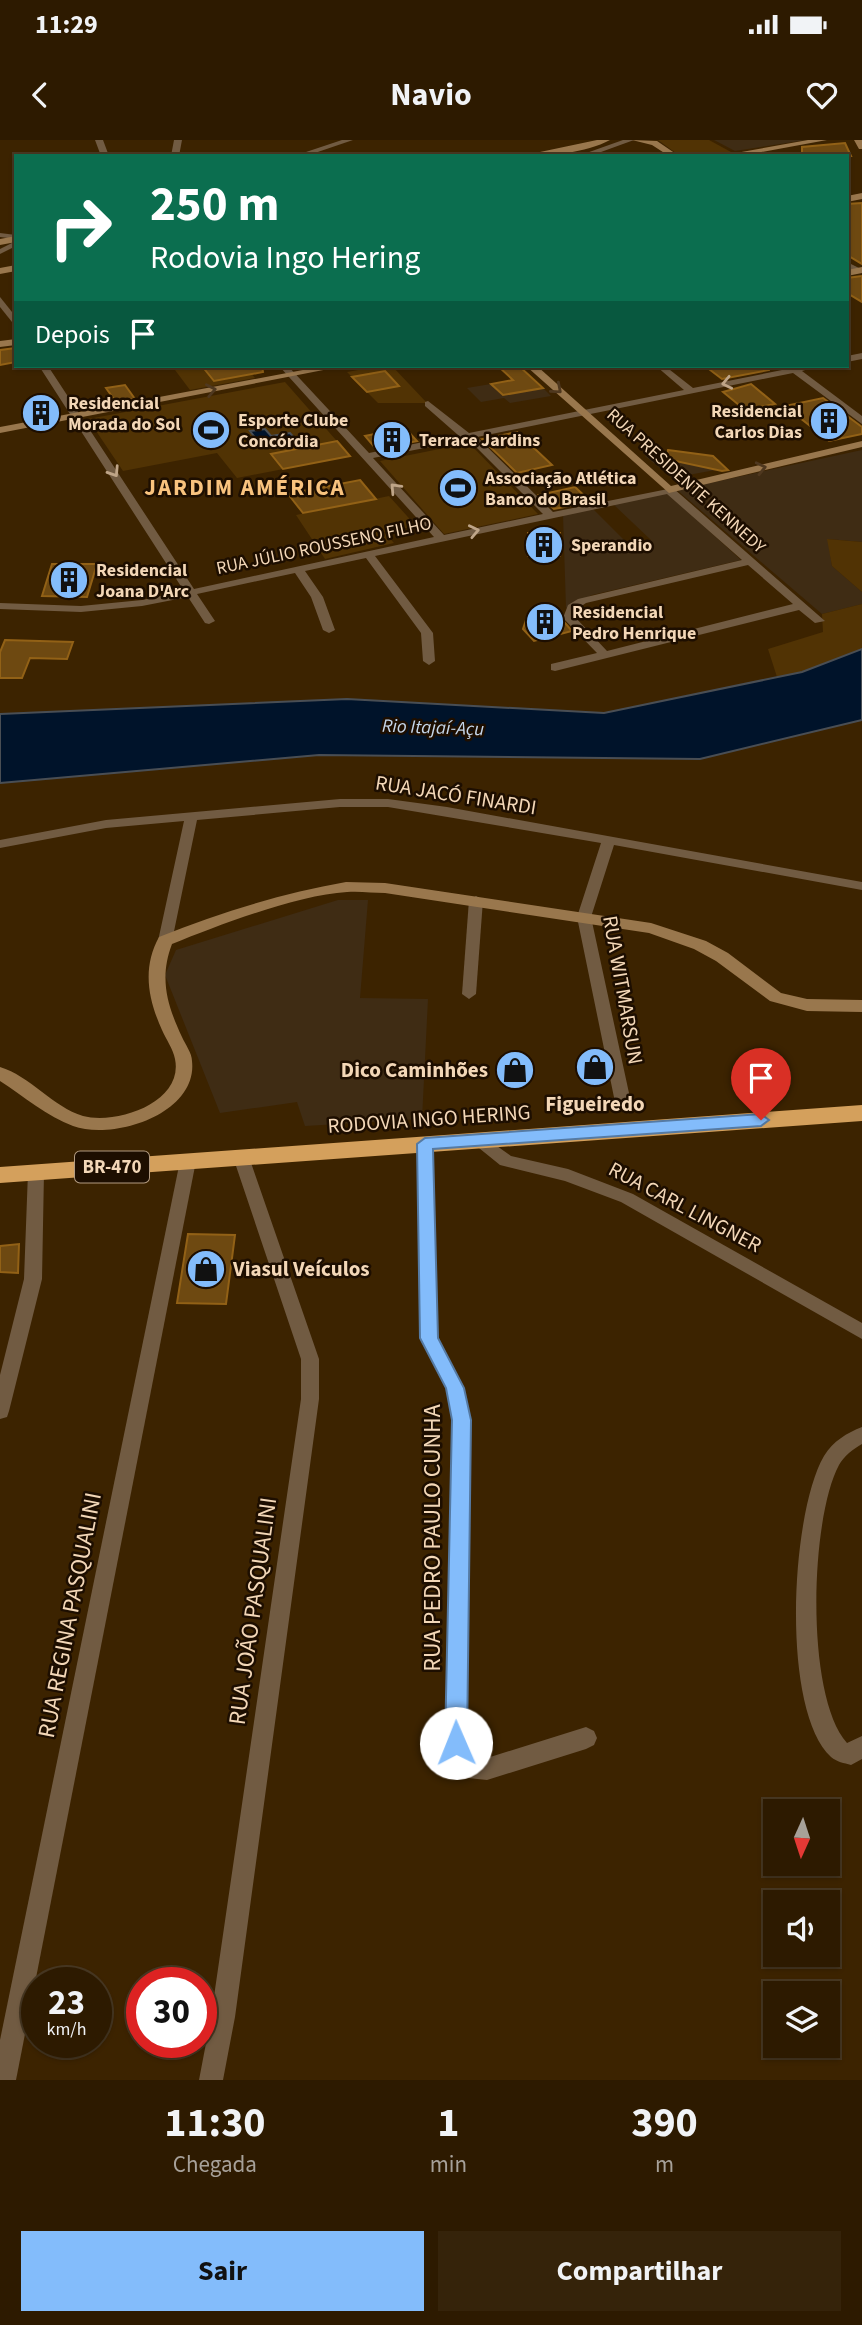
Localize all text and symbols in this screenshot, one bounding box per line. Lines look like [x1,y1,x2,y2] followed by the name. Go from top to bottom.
[35,6,98,43] text: 11:29
[390,72,472,118] text: Navio
[21,76,59,114] icon: back
[803,76,841,114] icon: heart
[150,170,279,240] text: 250 m
[35,182,126,273] icon: right
[150,235,420,281] text: Rodovia Ingo Hering
[124,315,162,353] icon: arrive
[35,316,110,353] text: Depois
[721,375,733,390] one-way arrow
[549,381,562,393] one-way arrow
[205,383,217,398] one-way arrow
[68,391,180,437] place label: Residencial Morada do Sol
[20,392,62,434] building icon: Residencial Morada do Sol
[711,399,802,445] place label: Residencial Carlos Dias
[808,400,850,442] building icon: Residencial Carlos Dias
[601,403,771,560] street label: RUA PRESIDENTE KENNEDY
[238,408,348,454] place label: Esporte Clube Concórdia
[190,409,232,451] sports icon: Esporte Clube Concórdia
[371,419,413,461] building icon: Terrace Jardins
[419,428,540,453] place label: Terrace Jardins
[755,462,767,476] one-way arrow
[106,464,119,477] one-way arrow
[484,466,636,512] place label: Associação Atlética Banco do Brasil
[437,467,479,509] sports icon: Associação Atlética Banco do Brasil
[144,471,346,504] district label: JARDIM AMÉRICA
[391,483,403,496] one-way arrow
[214,511,434,581] street label: RUA JÚLIO ROUSSENQ FILHO
[523,524,565,566] building icon: Sperandio
[468,525,480,540] one-way arrow
[571,533,652,558] place label: Sperandio
[96,558,190,604] place label: Residencial Joana D'Arc
[48,559,90,601] building icon: Residencial Joana D'Arc
[572,600,696,646] place label: Residencial Pedro Henrique
[524,601,566,643] building icon: Residencial Pedro Henrique
[381,713,485,743] water label: Rio Itajaí-Açu
[373,767,539,823] street label: RUA JACÓ FINARDI
[595,913,651,1067] street label: RUA WITMARSUN
[574,1046,616,1088] shop icon: Figueiredo
[731,1048,791,1120] pin
[494,1049,536,1091] shop icon: Dico Caminhões
[341,1055,488,1085] place label: Dico Caminhões
[742,1059,780,1097] icon: arrive
[545,1089,645,1119] place label: Figueiredo
[326,1097,532,1141] street label: RODOVIA INGO HERING
[75,1152,149,1182] road number: BR-470
[603,1154,767,1260] street label: RUA CARL LINGNER
[185,1248,227,1290] shop icon: Viasul Veículos
[232,1254,370,1284] place label: Viasul Veículos
[415,1404,450,1672] street label: RUA PEDRO PAULO CUNHA
[29,1489,111,1741] street label: RUA REGINA PASQUALINI
[220,1495,286,1727] street label: RUA JOÃO PASQUALINI
[419,1706,493,1780] position arrow
[763,1799,840,1876] north arrow
[763,1799,840,2058] map controls
[763,1890,840,1967] button: sound
[126,1967,217,2058] speed limit sign: 30
[48,1978,85,2028] text: 23
[763,1981,840,2058] button: layers
[47,2017,86,2042] text: km/h
[164,2093,266,2153] text: 11:30
[437,2093,459,2153] text: 1
[631,2093,698,2153] text: 390
[173,2148,257,2181] text: Chegada
[430,2148,467,2181] text: min
[655,2148,674,2181] text: m
[21,2231,424,2311] button: Sair
[438,2231,841,2311] button: Compartilhar

